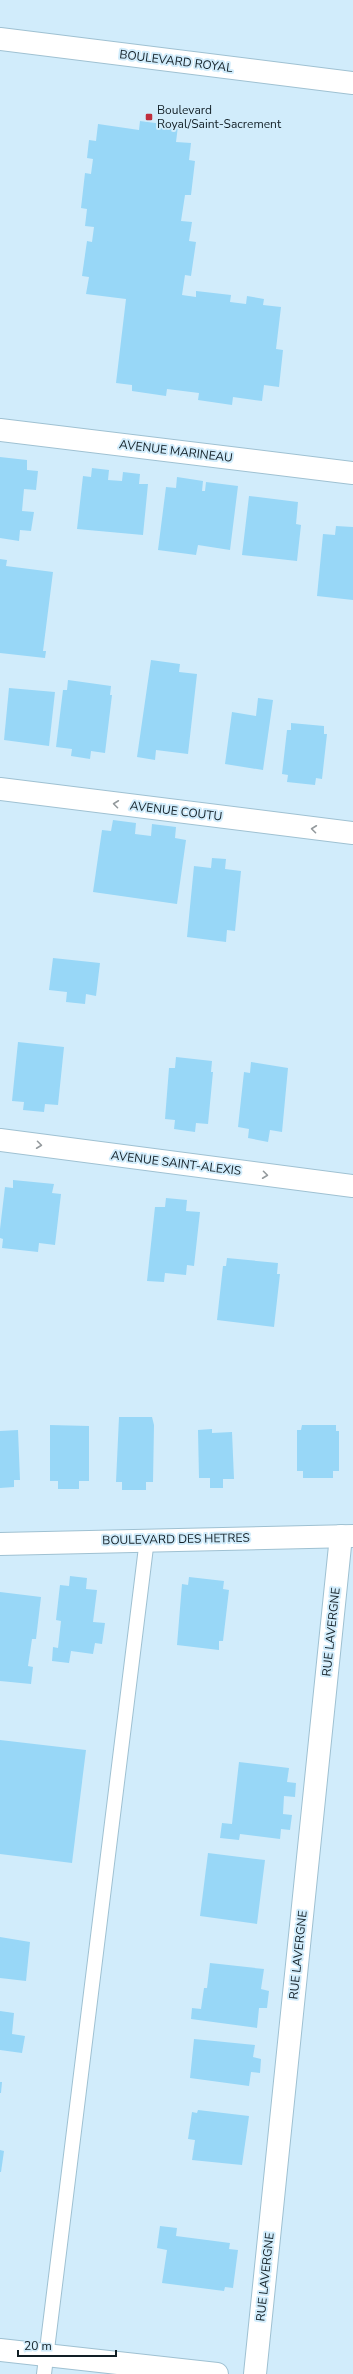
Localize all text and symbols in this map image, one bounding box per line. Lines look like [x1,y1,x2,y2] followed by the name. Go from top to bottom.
[118,46,234,76] street label: BOULEVARD ROYAL
[157,102,282,132] place label: Boulevard Royal/Saint-Sacrement
[144,112,154,122] marker: Boulevard Royal/Saint-Sacrement
[118,436,234,466] street label: AVENUE MARINEAU
[129,797,223,825] street label: AVENUE COUTU
[113,800,119,809] one-way arrow
[311,825,317,834] one-way arrow
[36,1140,42,1149] one-way arrow
[110,1147,242,1179] street label: AVENUE SAINT-ALEXIS
[262,1170,268,1179] one-way arrow
[102,1530,250,1548] street label: BOULEVARD DES HETRES
[318,1587,344,1677] street label: RUE LAVERGNE
[285,1910,311,2000] street label: RUE LAVERGNE
[252,2232,278,2322] street label: RUE LAVERGNE
[18,2332,116,2358] scale bar
[24,2338,52,2354] text: 20 m

